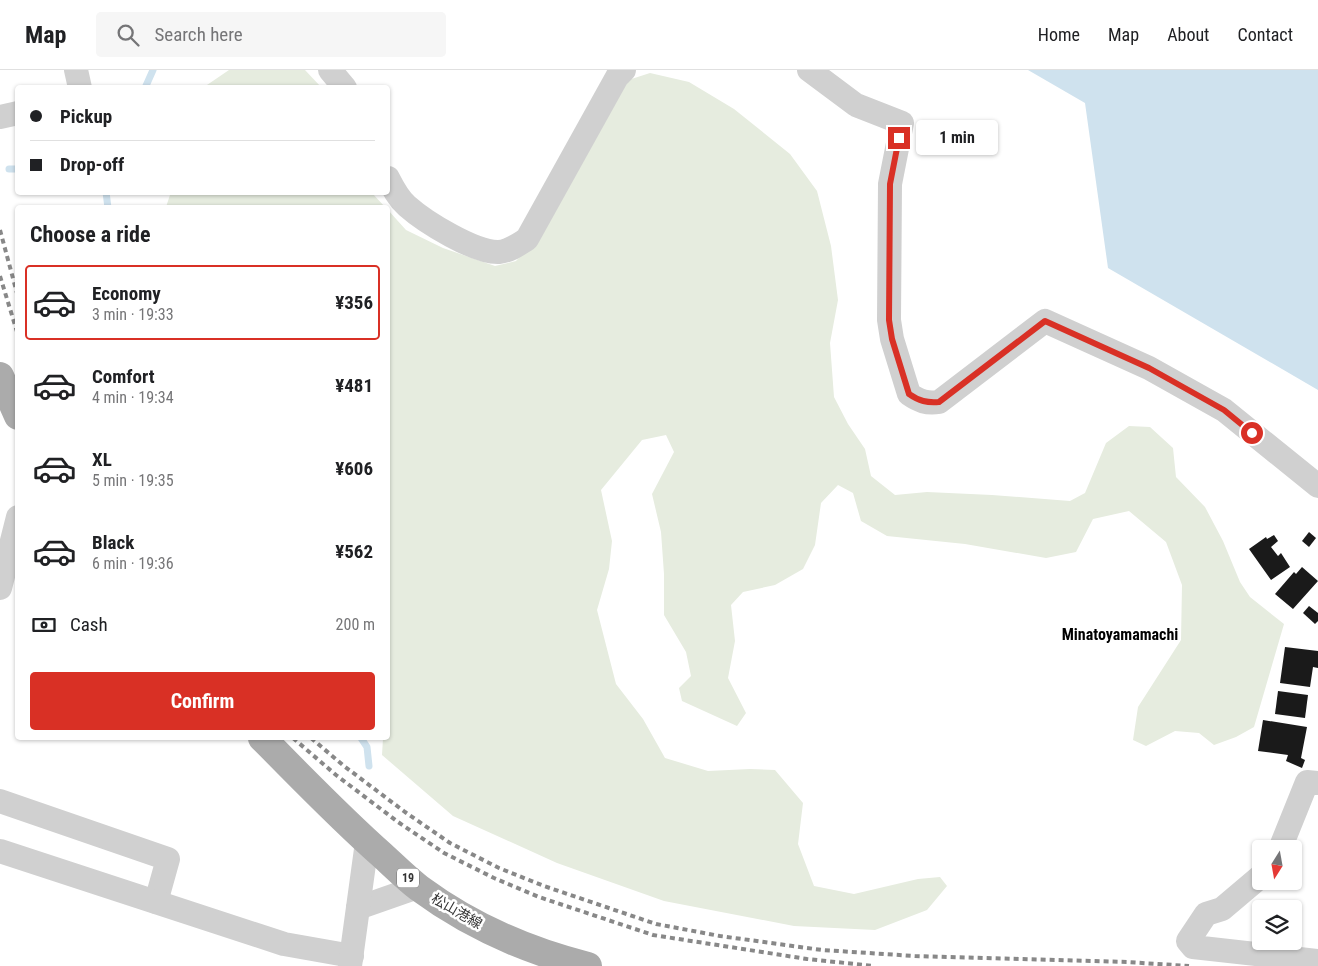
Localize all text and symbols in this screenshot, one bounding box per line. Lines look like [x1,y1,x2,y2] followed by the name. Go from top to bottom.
[96,12,446,57] search box
[25,21,66,49] text: Map
[114,21,142,49] icon: search
[154,23,243,46] text: Search here
[1038,24,1080,45] text: Home
[1108,24,1139,45] text: Map
[1167,24,1209,45] text: About
[1237,24,1293,45] text: Contact
[60,105,112,128] text: Pickup
[916,120,999,156] callout: 1 min
[888,127,910,149] route end
[939,128,975,147] text: 1 min
[60,153,124,176] text: Drop-off
[30,222,151,247] text: Choose a ride
[32,280,77,325] icon: car
[92,282,161,305] text: Economy
[335,291,373,314] text: ¥356
[92,305,174,324] text: 3 min · 19:33
[32,363,77,408] icon: car
[92,365,155,388] text: Comfort
[335,374,373,397] text: ¥481
[92,388,174,407] text: 4 min · 19:34
[1241,422,1263,444] route start
[32,446,77,491] icon: car
[92,448,112,471] text: XL
[335,457,373,480] text: ¥606
[92,471,174,490] text: 5 min · 19:35
[32,529,77,574] icon: car
[92,531,134,554] text: Black
[335,540,373,563] text: ¥562
[92,554,174,573] text: 6 min · 19:36
[30,611,58,639] icon: cash
[70,613,108,636] text: Cash
[336,615,375,634] text: 200 m
[1062,625,1178,644] district label: Minatoyamamachi
[30,672,375,730] button: Confirm
[1252,840,1302,890] north arrow
[1252,840,1302,950] map controls
[397,868,419,888] road number: 19
[429,890,485,932] street label: 松山港線
[1252,900,1302,950] button: layers

